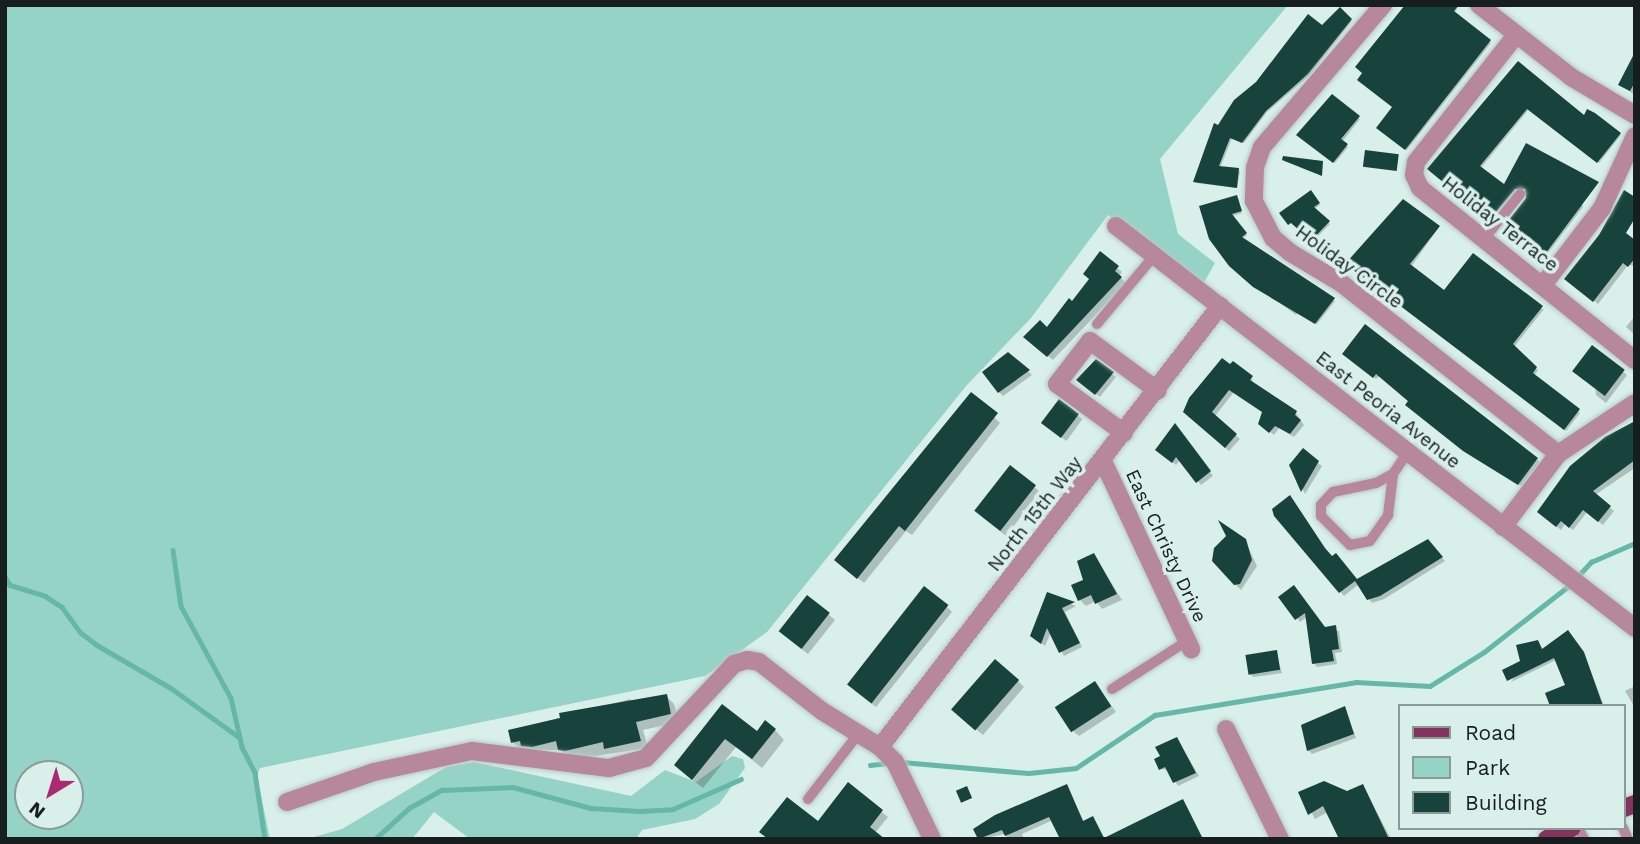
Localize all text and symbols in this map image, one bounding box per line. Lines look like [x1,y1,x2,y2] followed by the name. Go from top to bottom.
[1437,171,1563,277] street label: Holiday Terrace
[1291,220,1407,314] street label: Holiday Circle
[1311,346,1465,474] street label: East Peoria Avenue
[983,452,1087,576] street label: North 15th Way
[1120,466,1212,626] street label: East Christy Drive
[1398,704,1626,830] legend
[1465,720,1516,745] text: Road
[1465,755,1510,780] text: Park
[14,760,84,830] north arrow
[1465,790,1547,815] text: Building
[24,797,50,824] text: N

